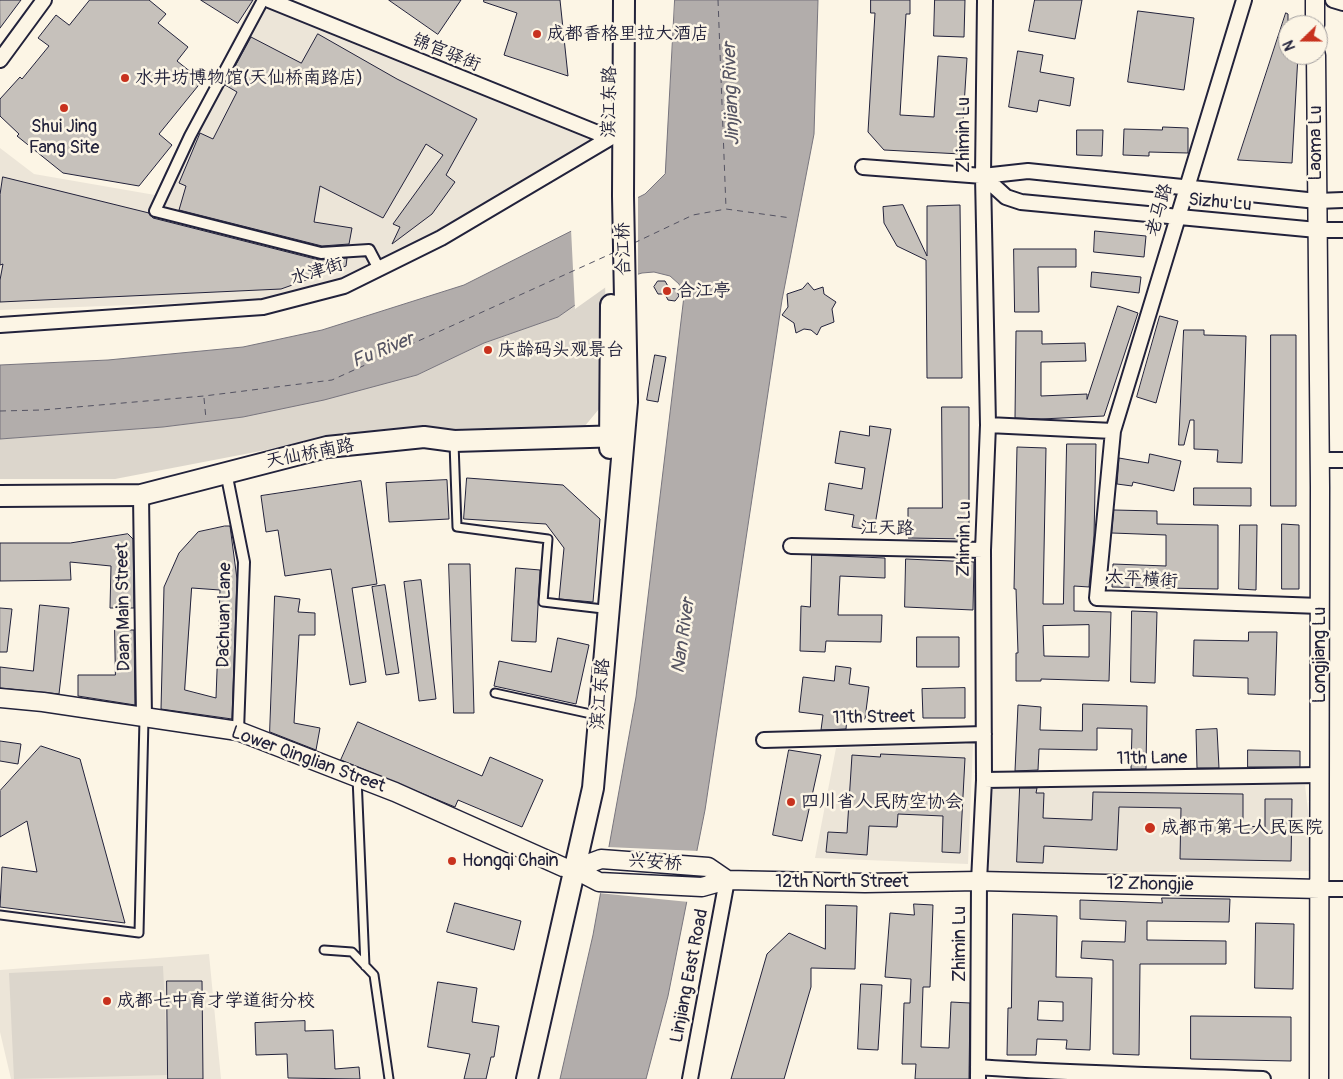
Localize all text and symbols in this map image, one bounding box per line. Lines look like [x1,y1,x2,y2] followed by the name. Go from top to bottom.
[1278,15,1328,65] north arrow
[547,23,709,45] place label: 成都香格里拉大酒店
[531,28,543,40] marker: 成都香格里拉大酒店
[409,30,483,76] street label: 锦官驿街
[1280,38,1299,53] text: N
[719,42,745,146] water label: Jinjiang River
[599,66,621,138] street label: 滨江东路
[135,67,363,89] place label: 水井坊博物馆(天仙桥南路店)
[119,72,131,84] marker: 水井坊博物馆(天仙桥南路店)
[953,97,975,173] street label: Zhimin Lu
[58,102,70,114] marker: Shui Jing Fang Site
[1305,105,1327,181] street label: Laoma Lu
[29,116,99,158] place label: Shui Jing Fang Site
[1142,181,1178,239] street label: 老马路
[1187,189,1253,217] street label: Sizhu Lu
[613,222,635,276] street label: 合江桥
[288,254,346,290] street label: 水津街
[677,280,731,302] place label: 合江亭
[661,285,673,297] marker: 合江亭
[349,328,417,374] water label: Fu River
[498,339,624,361] place label: 庆龄码头观景台
[482,344,494,356] marker: 庆龄码头观景台
[264,435,356,473] street label: 天仙桥南路
[954,501,976,577] street label: Zhimin Lu
[860,518,914,540] street label: 江天路
[112,542,136,672] street label: Daan Main Street
[213,562,237,668] street label: Dachuan Lane
[1105,567,1179,593] street label: 太平横街
[667,597,701,675] water label: Nan River
[1309,607,1331,703] street label: Longjiang Lu
[587,657,615,731] street label: 滨江东路
[833,706,915,730] street label: 11th Street
[228,722,388,798] street label: Lower Qinglian Street
[1116,748,1188,770] street label: 11th Lane
[801,791,963,813] place label: 四川省人民防空协会
[785,796,797,808] marker: 四川省人民防空协会
[1161,817,1323,839] place label: 成都市第七人民医院
[1143,821,1157,835] marker: 成都市第七人民医院
[462,850,559,872] place label: Hongqi Chain
[627,850,683,876] street label: 兴安桥
[446,855,458,867] marker: Hongqi Chain
[775,871,909,893] street label: 12th North Street
[1106,873,1194,897] street label: 12 Zhongjie
[949,906,971,982] street label: Zhimin Lu
[666,907,714,1045] street label: Linjiang East Road
[117,990,315,1012] place label: 成都七中育才学道街分校
[101,995,113,1007] marker: 成都七中育才学道街分校

